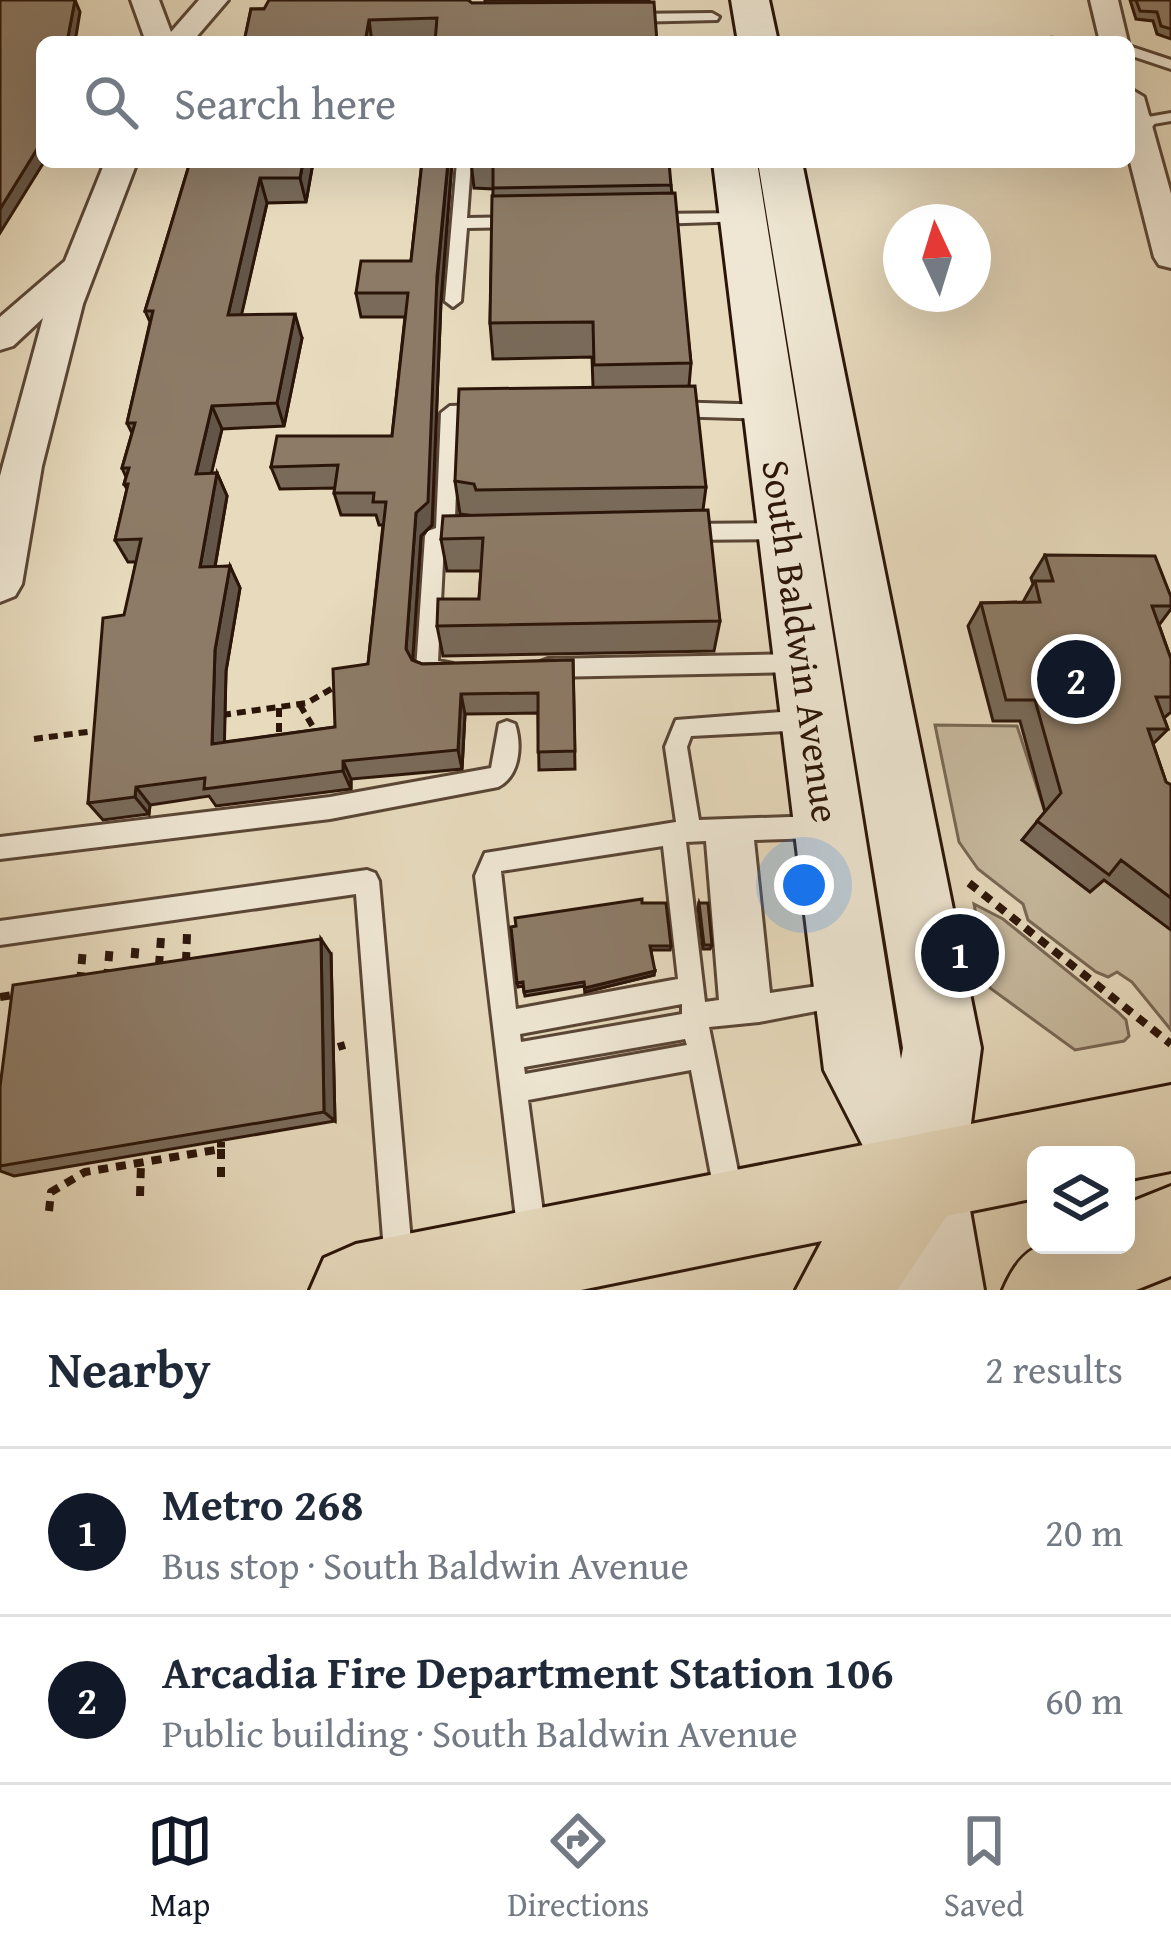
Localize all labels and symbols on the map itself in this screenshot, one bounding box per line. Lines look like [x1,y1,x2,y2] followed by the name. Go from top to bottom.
[883,204,991,312] north arrow
[748,456,856,826] street label: South Baldwin Avenue
[1037,634,1115,724] pin: 2
[774,855,834,915] your location
[921,908,999,998] pin: 1

